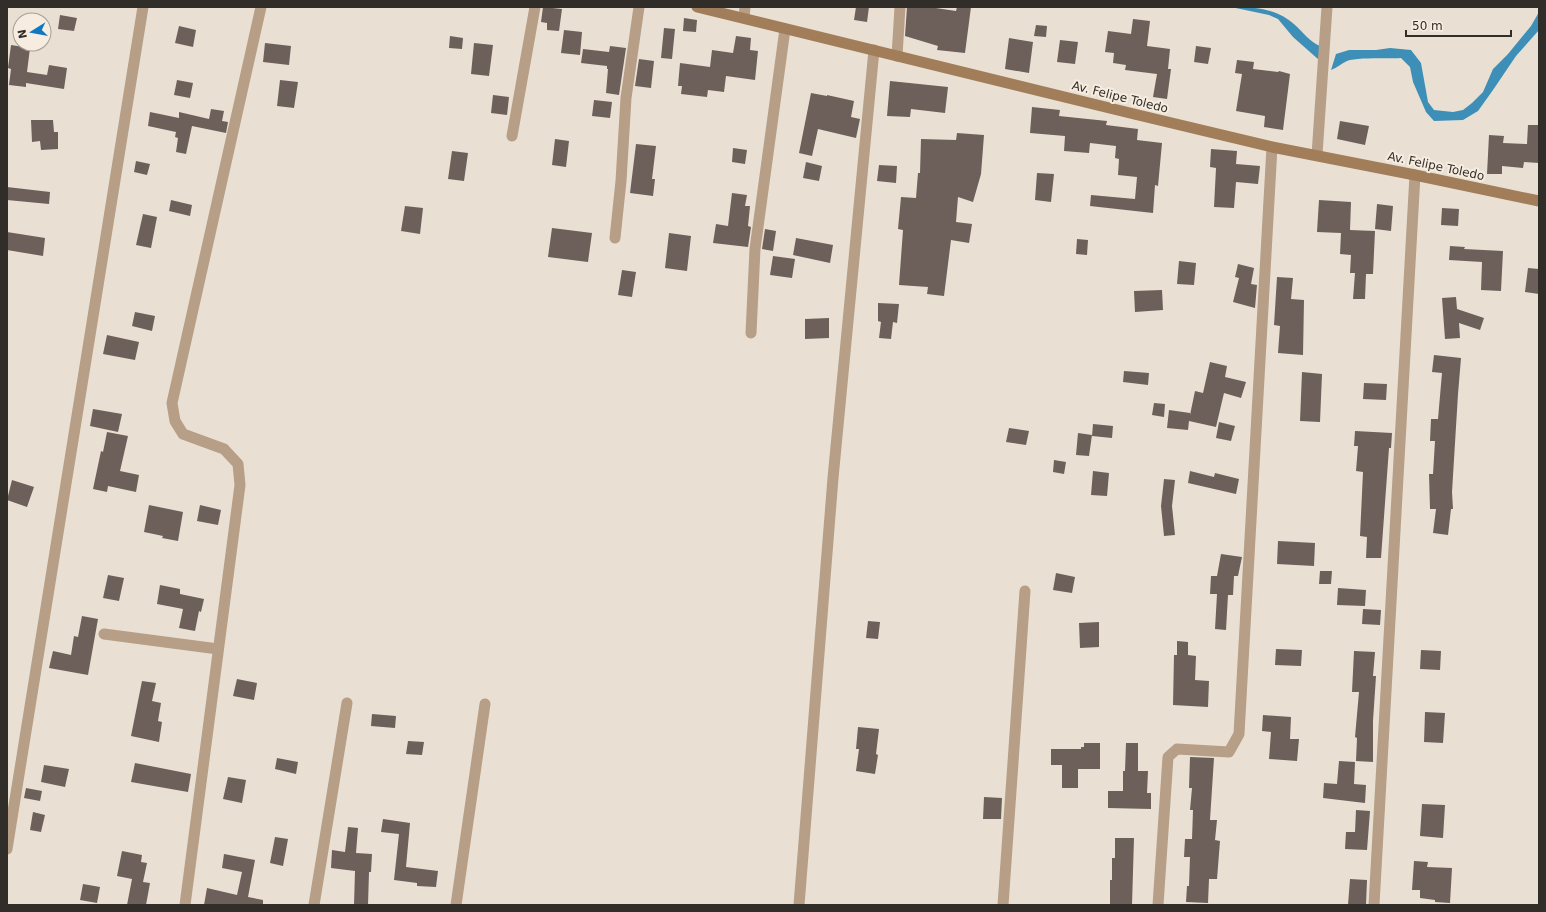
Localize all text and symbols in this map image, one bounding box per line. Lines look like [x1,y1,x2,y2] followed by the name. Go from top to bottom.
[12,12,52,52] north arrow
[1406,12,1511,38] scale bar
[1412,19,1443,33] text: 50 m
[15,28,30,40] text: N
[1070,78,1170,116] street label: Av. Felipe Toledo
[1386,149,1486,183] street label: Av. Felipe Toledo

